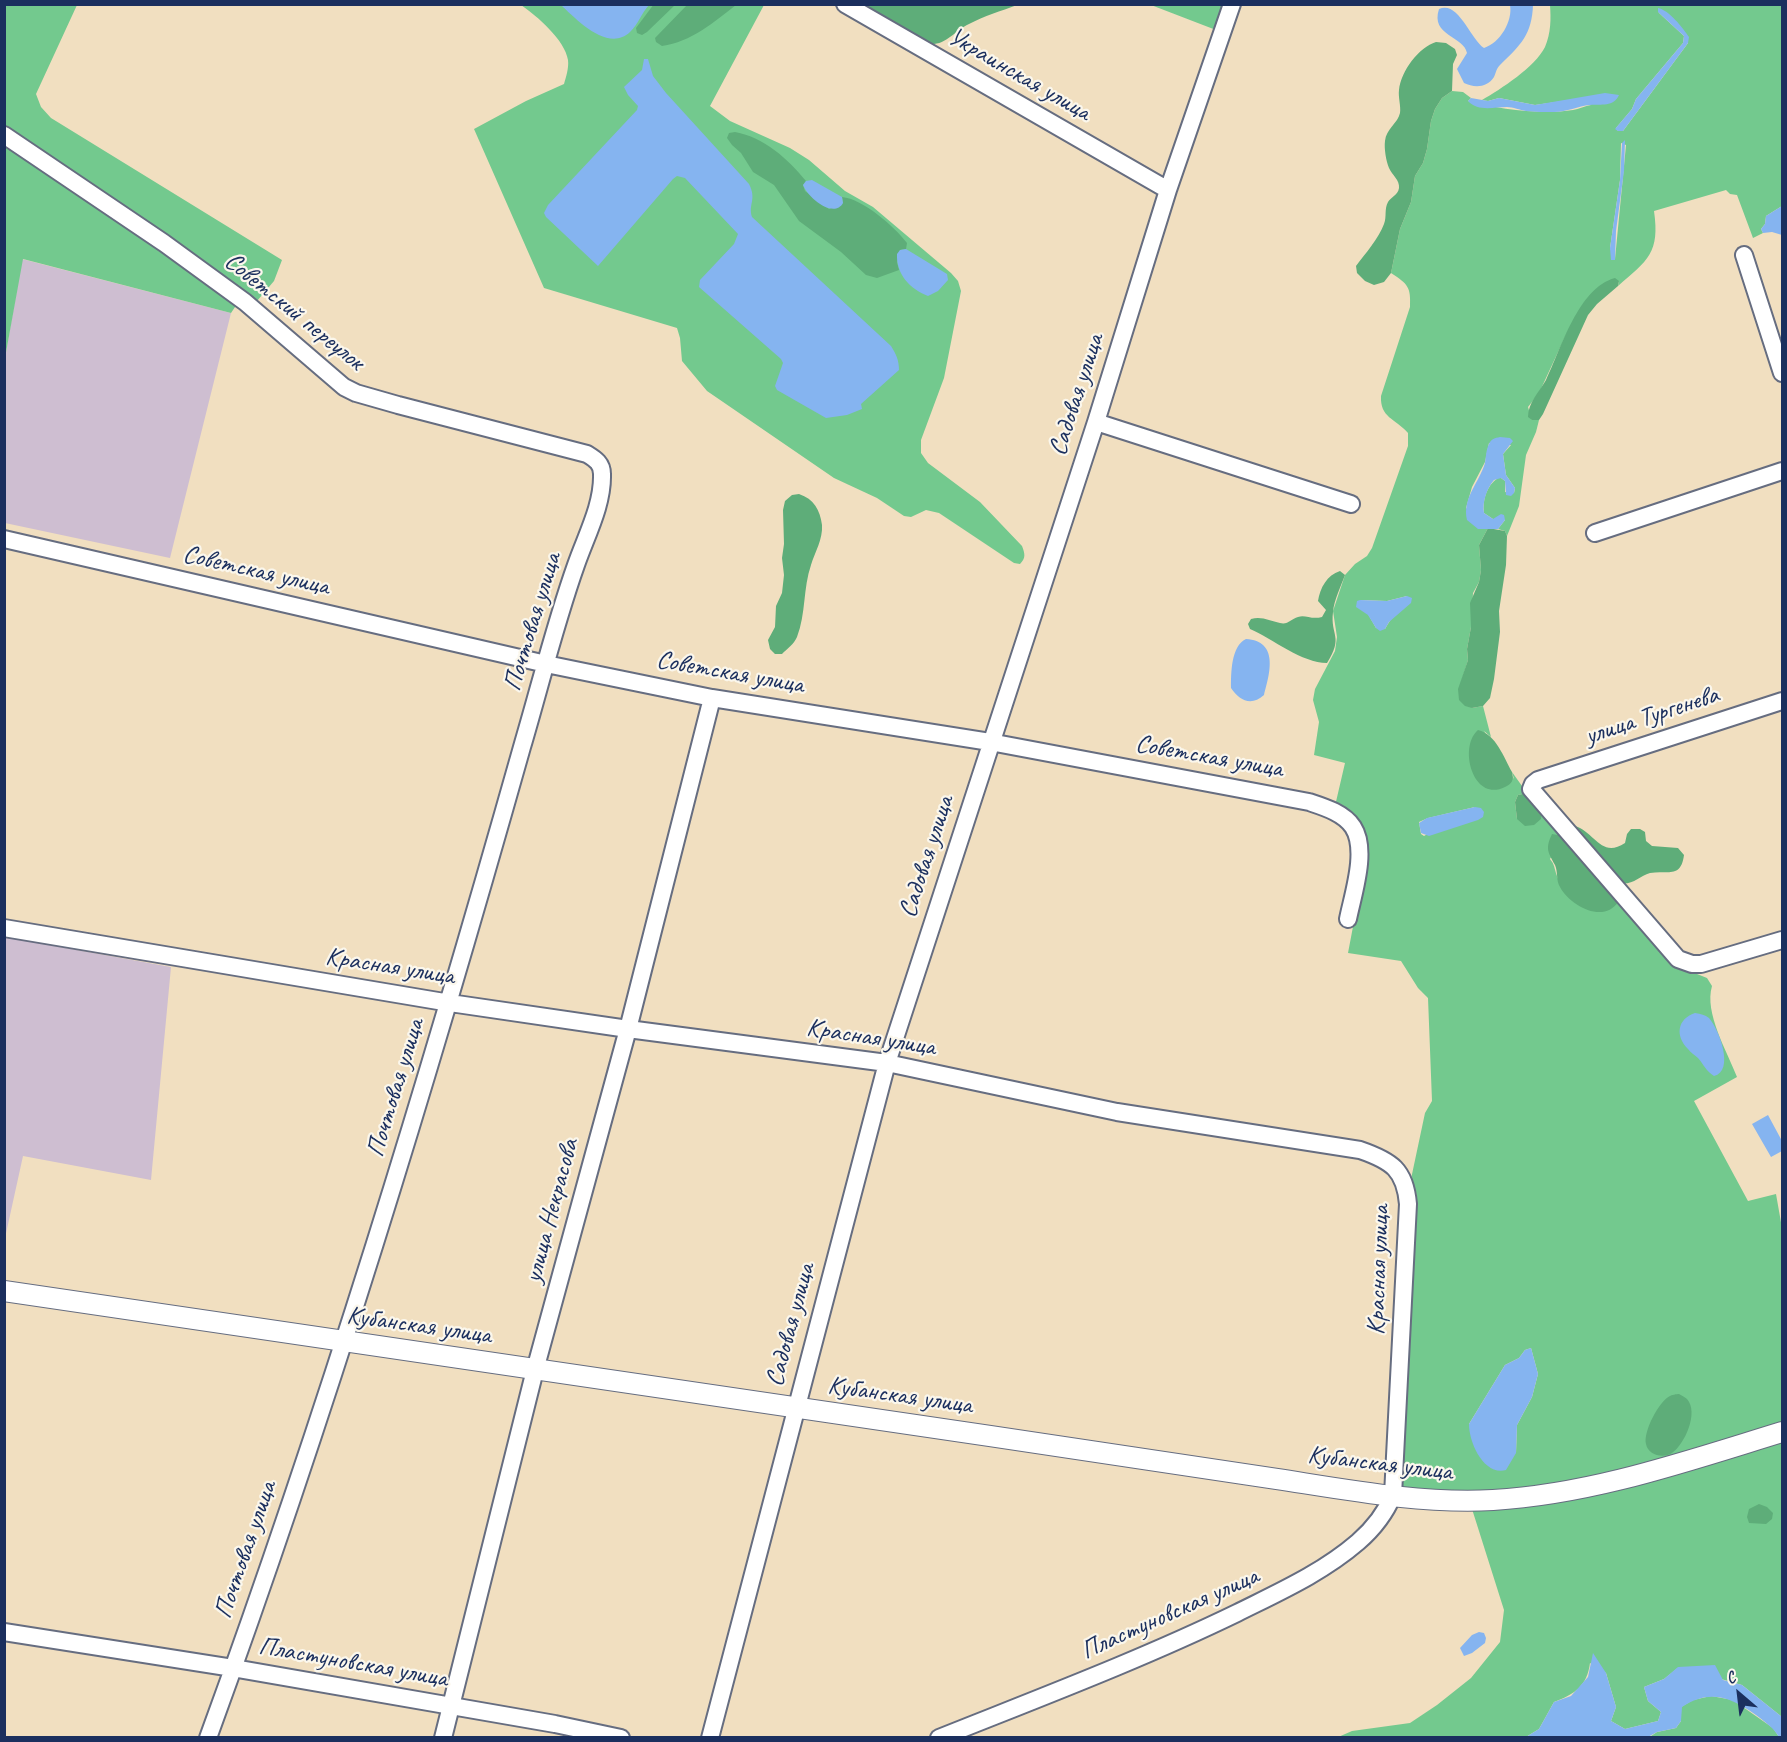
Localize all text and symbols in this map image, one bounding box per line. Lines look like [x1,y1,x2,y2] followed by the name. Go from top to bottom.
[942,22,1096,128] street label: Украинская улица
[218,246,370,378] street label: Советский переулок
[1043,330,1111,460] street label: Садовая улица
[180,539,332,603] street label: Советская улица
[497,549,569,695] street label: Почтовая улица
[654,645,806,701] street label: Советская улица
[1581,680,1723,752] street label: улица Тургенева
[1133,729,1285,785] street label: Советская улица
[893,792,961,922] street label: Садовая улица
[323,941,457,993] street label: Красная улица
[804,1012,938,1064] street label: Красная улица
[360,1015,432,1161] street label: Почтовая улица
[518,1136,586,1286] street label: улица Некрасова
[1361,1205,1397,1335] street label: Красная улица
[760,1260,822,1390] street label: Садовая улица
[345,1300,493,1352] street label: Кубанская улица
[826,1370,974,1422] street label: Кубанская улица
[1306,1440,1454,1488] street label: Кубанская улица
[208,1477,284,1623] street label: Почтовая улица
[1076,1561,1264,1667] street label: Пластуновская улица
[256,1631,450,1695] street label: Пластуновская улица
[1709,1664,1769,1724] north arrow
[1722,1667,1739,1689] text: С

